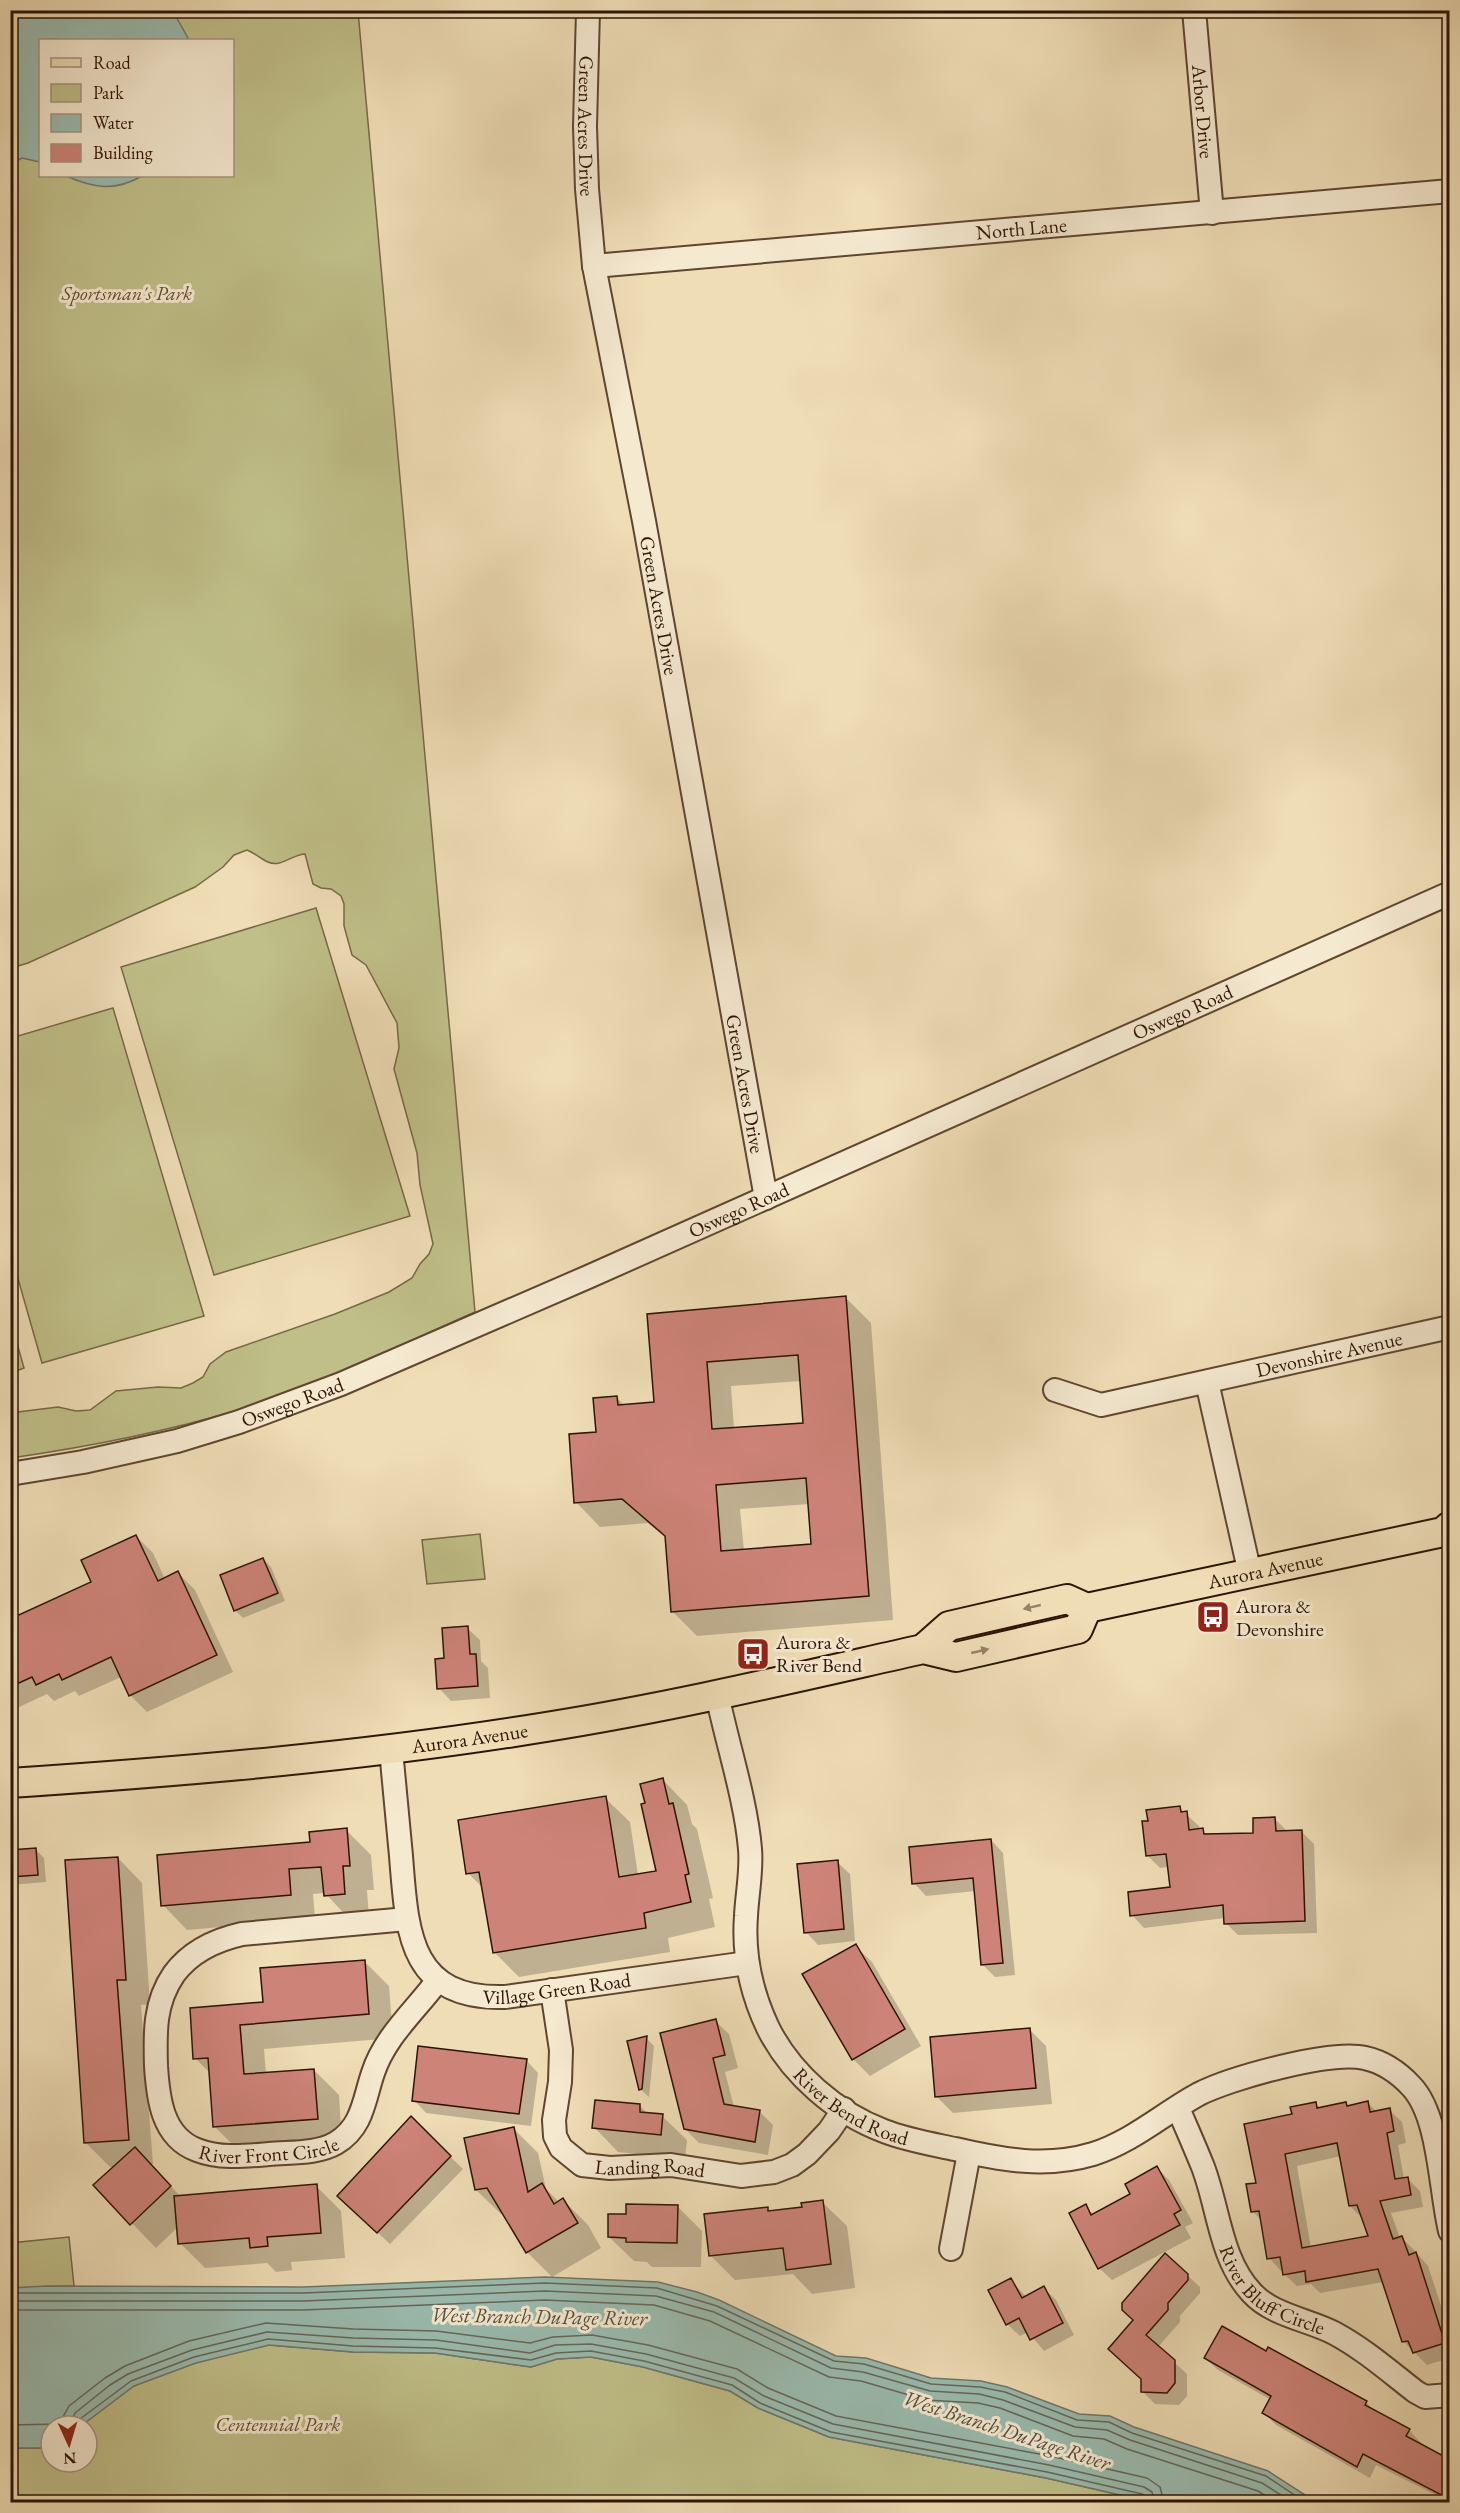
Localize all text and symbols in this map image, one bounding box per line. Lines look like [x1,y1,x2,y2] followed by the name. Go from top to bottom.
[39,39,234,177] legend
[93,51,132,74] text: Road
[572,55,601,198] street label: Green Acres Drive
[1186,63,1220,160] street label: Arbor Drive
[93,81,124,104] text: Park
[93,111,134,134] text: Water
[93,141,153,164] text: Building
[975,212,1068,245] street label: North Lane
[61,280,192,306] park label: Sportsman's Park
[634,534,685,677] street label: Green Acres Drive
[1128,978,1238,1046] street label: Oswego Road
[720,1012,771,1155] street label: Green Acres Drive
[684,1176,794,1244] street label: Oswego Road
[1253,1325,1405,1383] street label: Devonshire Avenue
[237,1371,348,1433] street label: Oswego Road
[1204,1545,1325,1595] street label: Aurora Avenue
[1235,1593,1324,1642] place label: Aurora & Devonshire
[1195,1599,1231,1635] bus stop icon: Aurora & Devonshire
[1022,1603,1041,1612] one-way arrow
[775,1629,863,1678] place label: Aurora & River Bend
[735,1636,771,1672] bus stop icon: Aurora & River Bend
[971,1646,989,1656] one-way arrow
[409,1717,530,1759] street label: Aurora Avenue
[482,1966,633,2010] street label: Village Green Road
[788,2062,912,2152] street label: River Bend Road
[196,2131,343,2169] street label: River Front Circle
[594,2152,708,2183] street label: Landing Road
[1213,2242,1329,2341] street label: River Bluff Circle
[431,2301,648,2331] water label: West Branch DuPage River
[900,2384,1115,2477] water label: West Branch DuPage River
[216,2411,340,2437] park label: Centennial Park
[39,2414,99,2474] north arrow
[63,2448,77,2469] text: N

